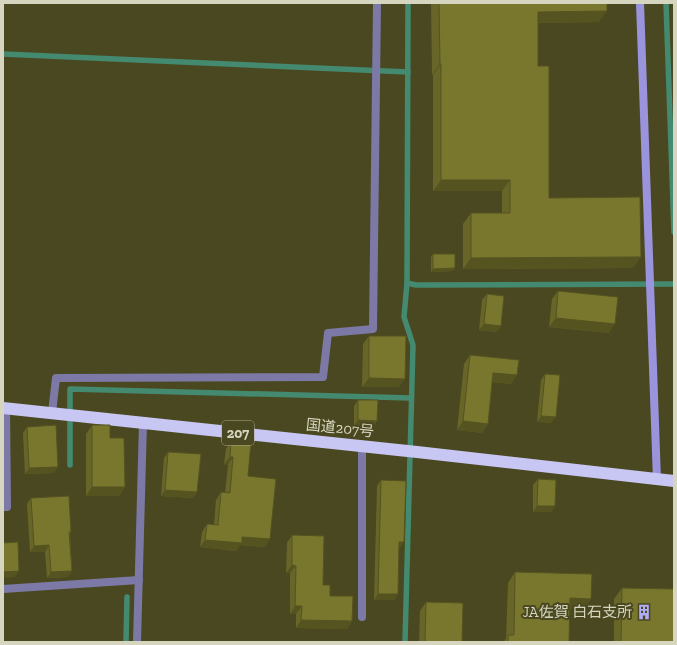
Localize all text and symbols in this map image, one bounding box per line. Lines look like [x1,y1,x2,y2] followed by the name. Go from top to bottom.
[305,415,375,441] street label: 国道207号
[222,421,254,445] road number: 207
[523,603,632,621] place label: JA佐賀 白石支所
[635,603,653,621] building icon: JA佐賀 白石支所

